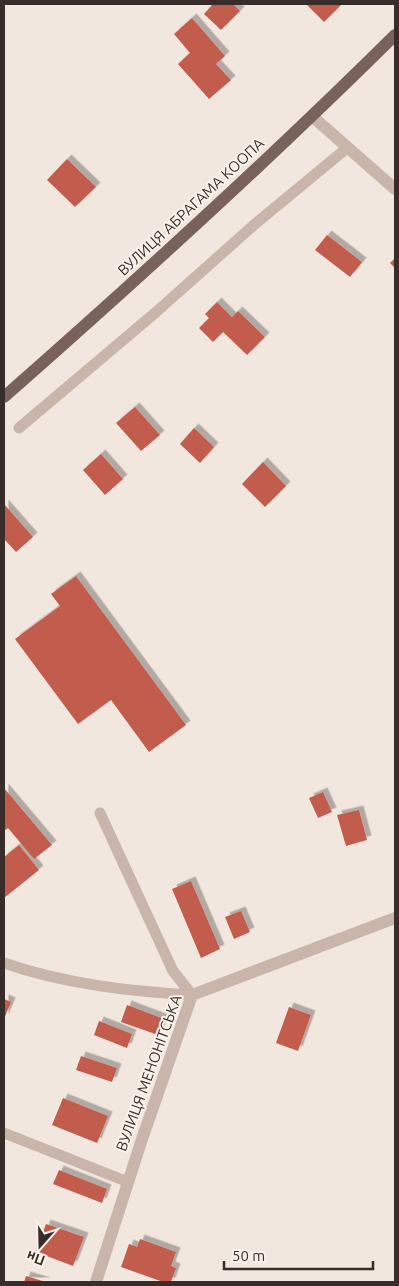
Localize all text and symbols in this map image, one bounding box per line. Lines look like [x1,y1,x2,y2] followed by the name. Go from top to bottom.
[114,134,267,279] street label: ВУЛИЦЯ АБРАГАМА КООПА
[112,992,185,1153] street label: ВУЛИЦЯ МЕНОНІТСЬКА
[15,1221,65,1271] north arrow
[224,1238,373,1270] scale bar
[232,1247,265,1264] text: 50 m
[24,1248,47,1269] text: Пн

